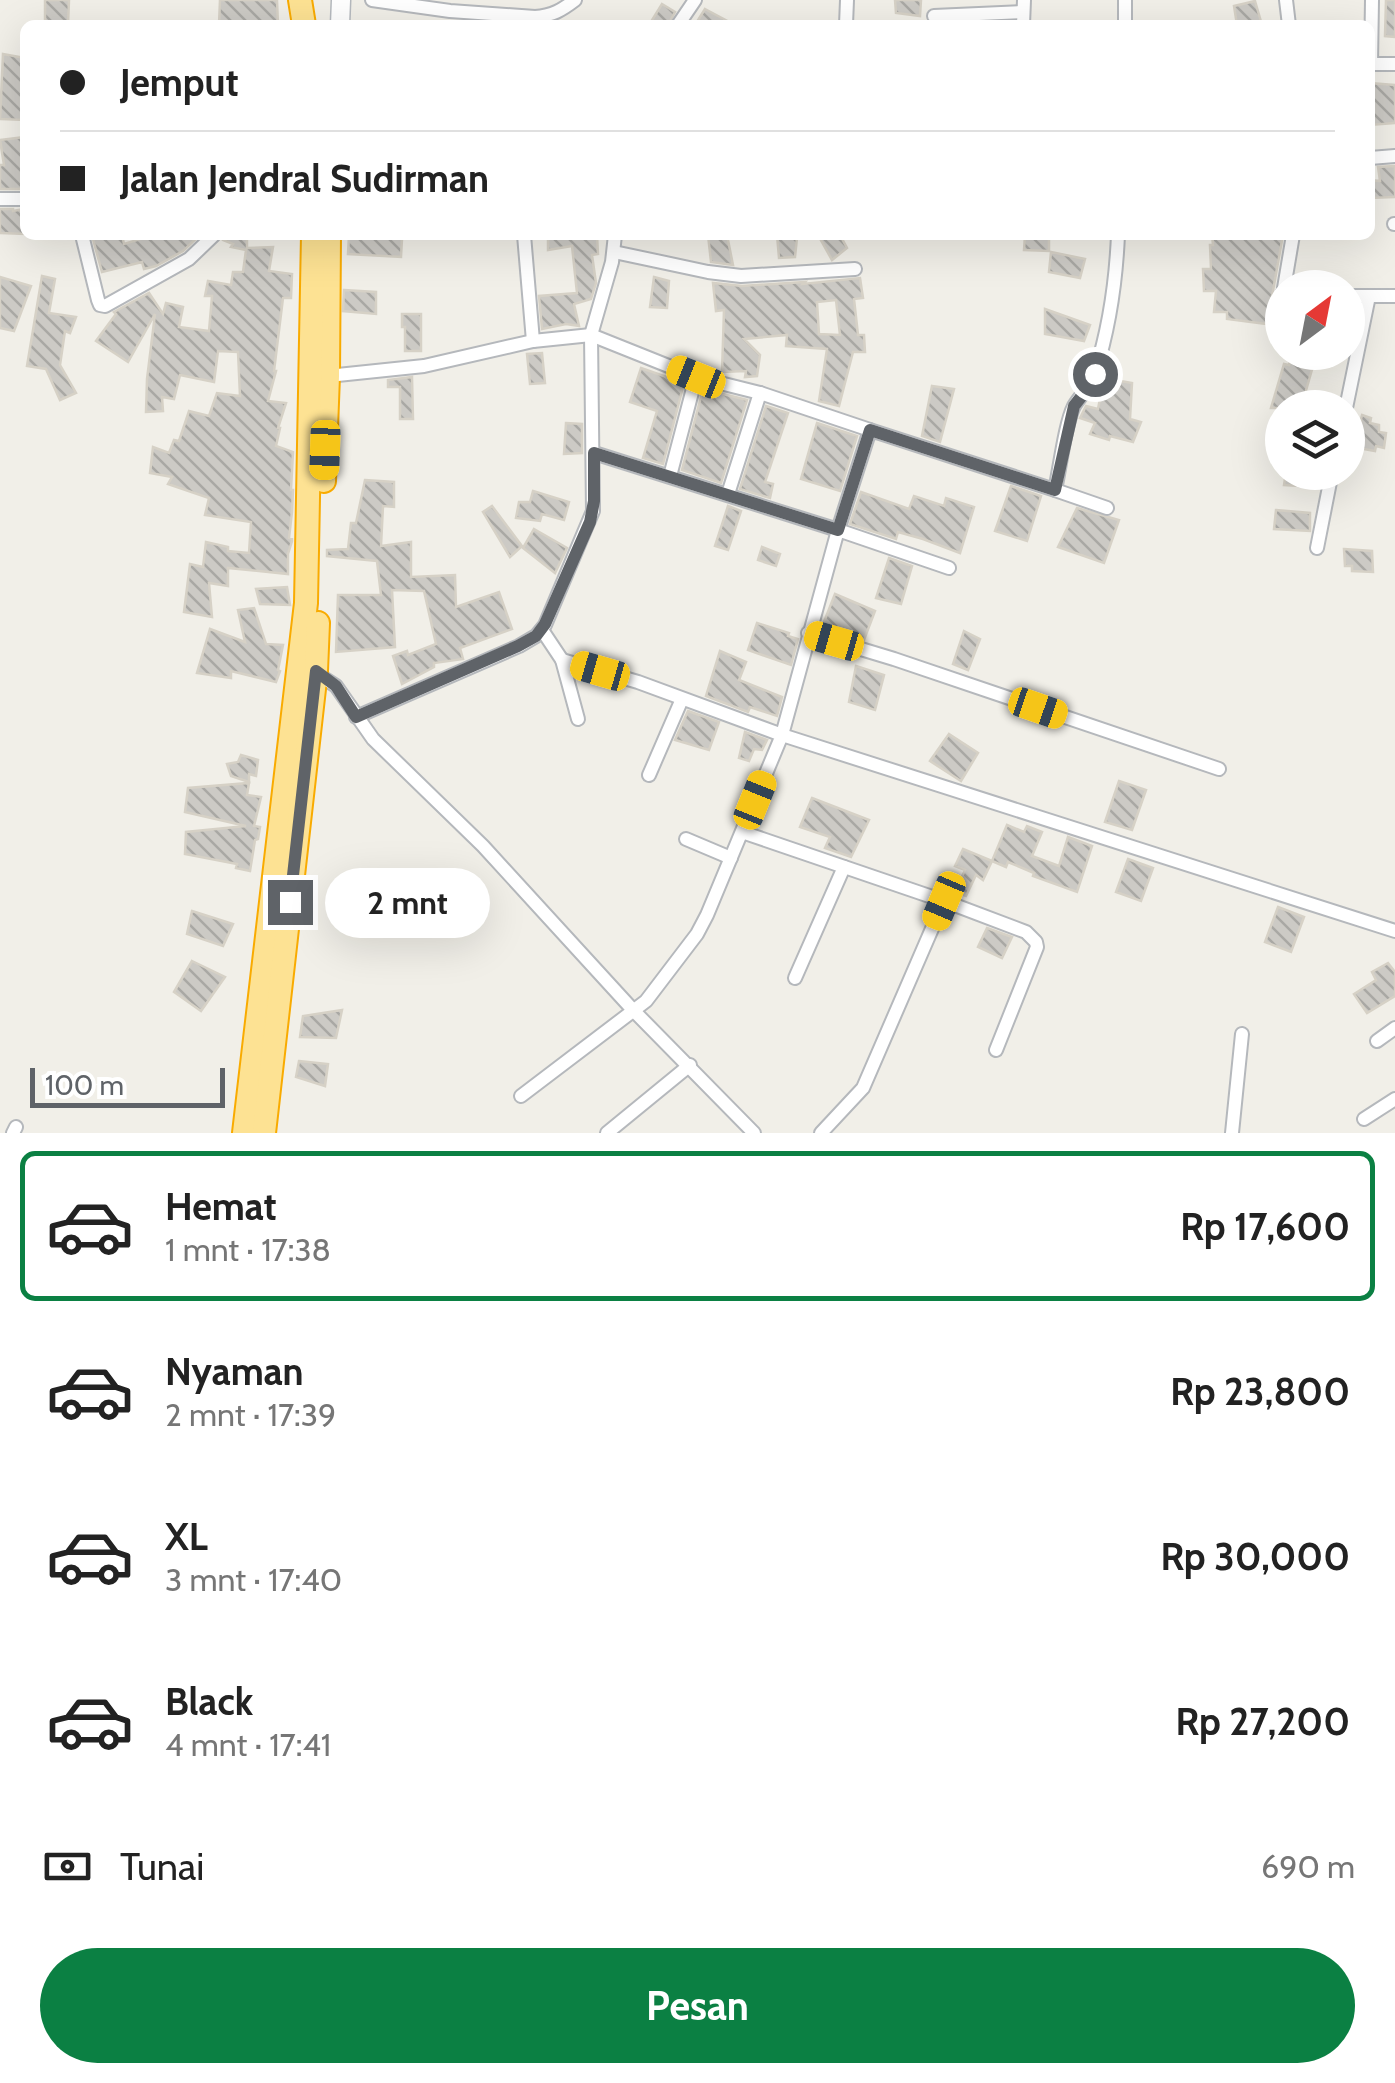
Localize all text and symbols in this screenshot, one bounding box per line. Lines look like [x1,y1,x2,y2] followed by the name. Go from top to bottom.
[120,59,239,106] text: Jemput
[120,155,489,202] text: Jalan Jendral Sudirman
[1265,270,1365,370] north arrow
[1265,270,1365,490] map controls
[663,352,729,402] car
[1073,352,1118,397] route start
[1265,390,1365,490] button: layers
[309,419,341,481] car
[801,618,867,664] car
[567,648,633,694] car
[1005,684,1071,732] car
[730,767,780,833] car
[325,867,490,937] callout: 2 mnt
[918,868,970,934] car
[268,880,313,925] route end
[367,883,448,922] text: 2 mnt
[30,1063,225,1108] scale bar
[45,1068,124,1102] text: 100 m
[45,1181,135,1271] icon: car
[165,1183,277,1230] text: Hemat
[1180,1203,1350,1250] text: Rp 17,600
[165,1230,331,1269] text: 1 mnt · 17:38
[45,1346,135,1436] icon: car
[165,1348,304,1395] text: Nyaman
[1170,1368,1350,1415] text: Rp 23,800
[165,1395,336,1434] text: 2 mnt · 17:39
[45,1511,135,1601] icon: car
[165,1513,208,1560] text: XL
[1160,1533,1350,1580] text: Rp 30,000
[165,1560,342,1599] text: 3 mnt · 17:40
[45,1676,135,1766] icon: car
[165,1678,253,1725] text: Black
[1176,1698,1350,1745] text: Rp 27,200
[165,1725,331,1764] text: 4 mnt · 17:41
[40,1839,95,1894] icon: cash
[120,1843,204,1890] text: Tunai
[1261,1847,1355,1886] text: 690 m
[40,1948,1355,2063] button: Pesan

